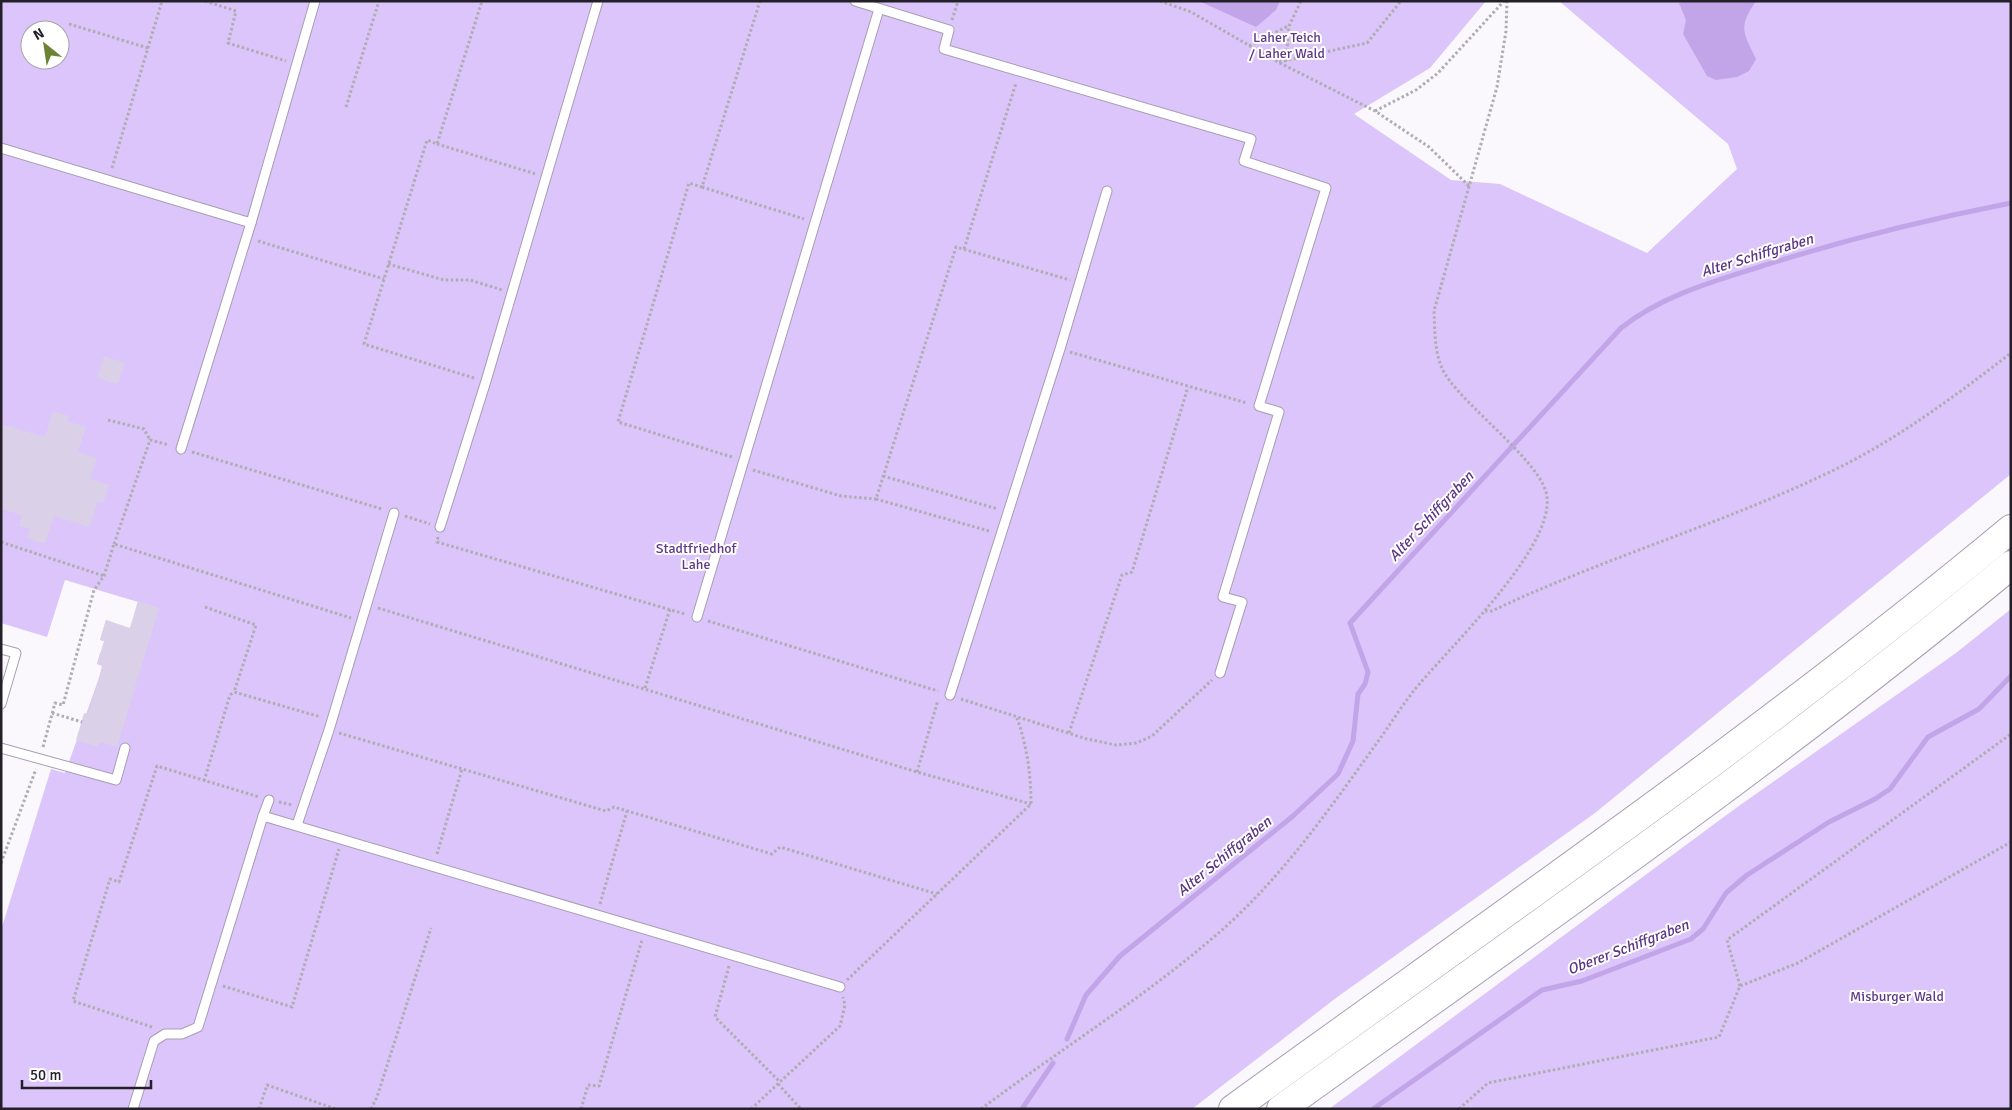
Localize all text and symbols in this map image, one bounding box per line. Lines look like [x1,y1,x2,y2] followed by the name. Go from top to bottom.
[20,20,70,70] north arrow
[30,24,47,44] text: N
[1249,29,1325,62] park label: Laher Teich / Laher Wald
[1699,229,1816,281] water label: Alter Schiffgraben
[1385,467,1478,565] water label: Alter Schiffgraben
[656,540,737,573] park label: Stadtfriedhof Lahe
[1173,812,1275,900] water label: Alter Schiffgraben
[1565,915,1692,978] water label: Oberer Schiffgraben
[1850,988,1944,1005] park label: Misburger Wald
[22,1058,151,1090] scale bar
[30,1066,61,1084] text: 50 m

